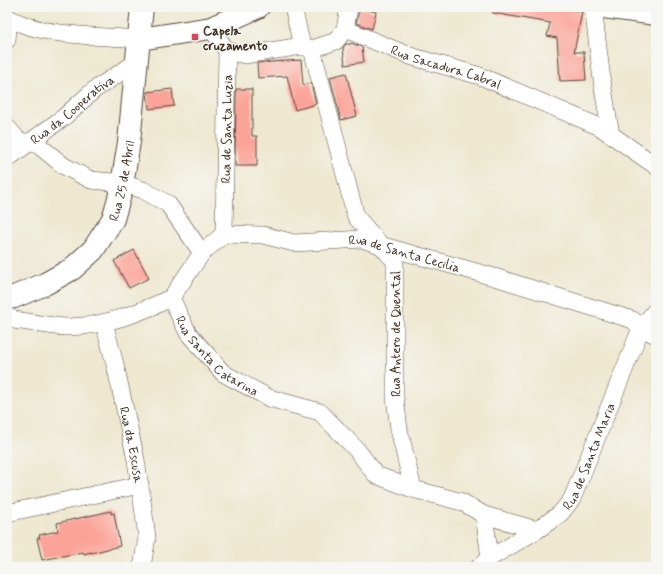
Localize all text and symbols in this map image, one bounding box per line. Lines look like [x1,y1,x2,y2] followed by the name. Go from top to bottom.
[203,23,268,55] place label: Capela cruzamento
[190,32,200,42] marker: Capela cruzamento
[388,42,503,94] street label: Rua Sacadura Cabral
[27,72,118,149] street label: Rua da Cooperativa
[218,74,237,184] street label: Rua de Santa Luzia
[106,139,139,223] street label: Rua 25 de Abril
[348,232,462,277] street label: Rua de Santa Cecilia
[388,271,405,397] street label: Rua Antero de Quental
[171,313,261,401] street label: Rua Santa Catarina
[559,401,620,514] street label: Rua de Santa Maria
[115,405,146,485] street label: Rua da Escusa

